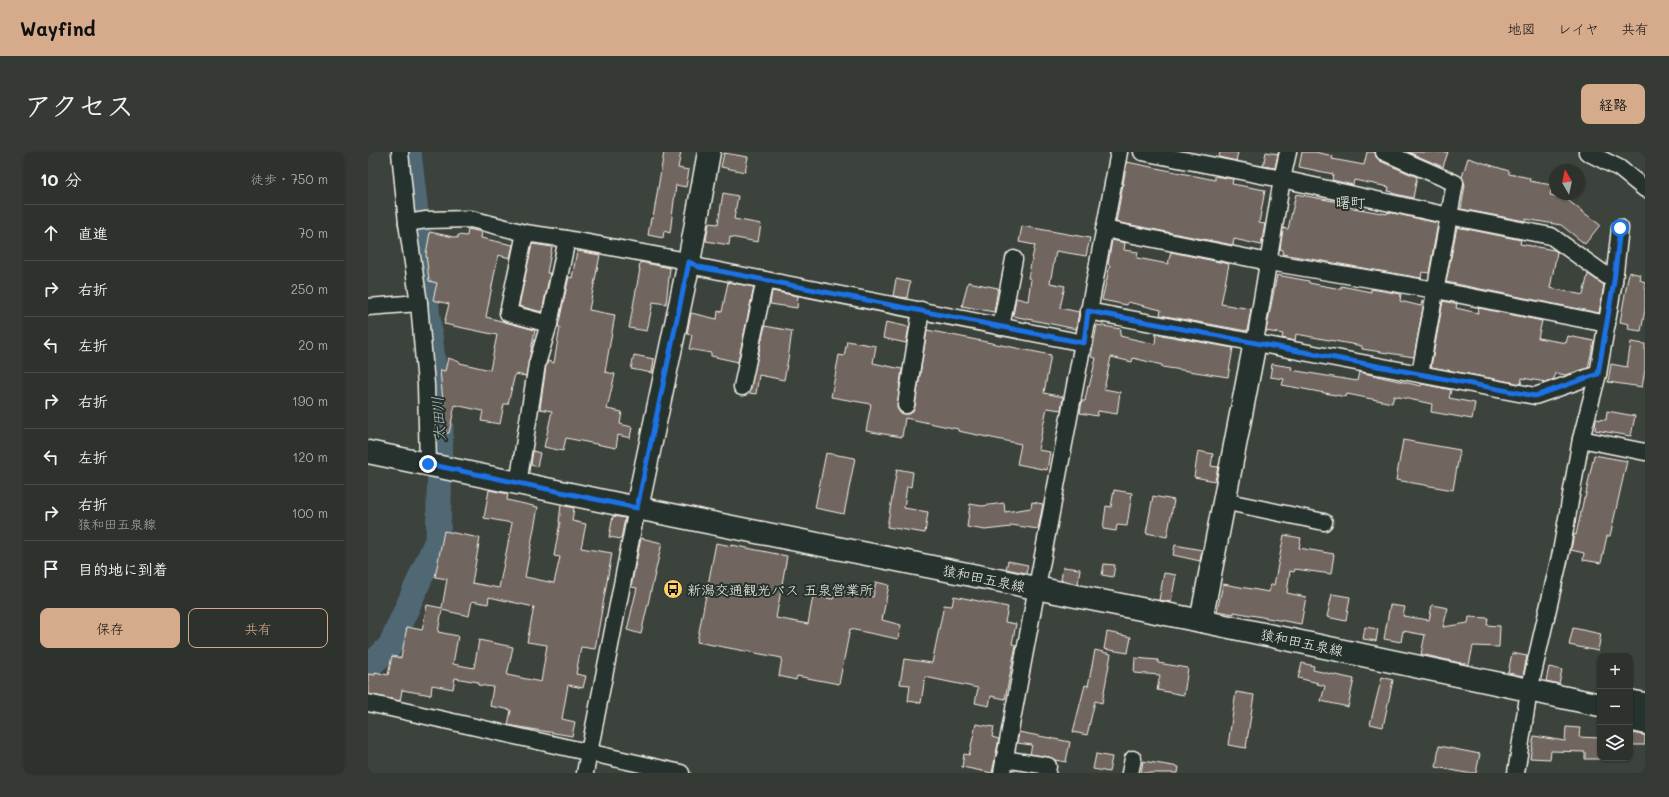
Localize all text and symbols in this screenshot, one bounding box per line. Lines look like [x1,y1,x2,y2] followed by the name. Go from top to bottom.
[20,16,96,41] text: Wayfind
[1508,19,1536,38] text: 地図
[1558,19,1599,38] text: レイヤ
[1621,19,1649,38] text: 共有
[1581,84,1645,124] button: 経路
[24,87,134,123] text: アクセス
[1549,164,1585,200] north arrow
[40,168,82,190] text: 10 分
[251,170,328,187] text: 徒歩 · 750 m
[1335,192,1366,212] district label: 曙町
[1611,219,1629,237] route start
[40,222,62,244] icon: ahead
[78,223,108,243] text: 直進
[298,224,328,241] text: 70 m
[40,278,62,300] icon: right
[78,279,108,299] text: 右折
[291,280,328,297] text: 250 m
[40,334,62,356] icon: left
[78,335,108,355] text: 左折
[298,336,328,353] text: 20 m
[40,390,62,412] icon: right
[78,391,108,411] text: 右折
[292,392,328,409] text: 190 m
[426,396,450,442] water label: 太田川
[40,446,62,468] icon: left
[78,447,108,467] text: 左折
[292,448,328,465] text: 120 m
[419,455,437,473] route end
[78,494,108,514] text: 右折
[40,502,62,524] icon: right
[292,504,328,521] text: 100 m
[78,515,156,532] text: 猿和田五泉線
[40,558,62,580] icon: arrive
[78,559,168,579] text: 目的地に到着
[941,560,1027,596] street label: 猿和田五泉線
[662,578,684,600] bus stop icon: 新潟交通観光バス 五泉営業所
[687,580,873,599] place label: 新潟交通観光バス 五泉営業所
[40,608,180,648] button: 保存
[188,608,328,648] button: 共有
[1259,624,1345,660] street label: 猿和田五泉線
[1597,653,1633,761] map controls
[1597,653,1633,689] button: +
[1597,689,1633,725] button: −
[1597,725,1633,761] button: layers

